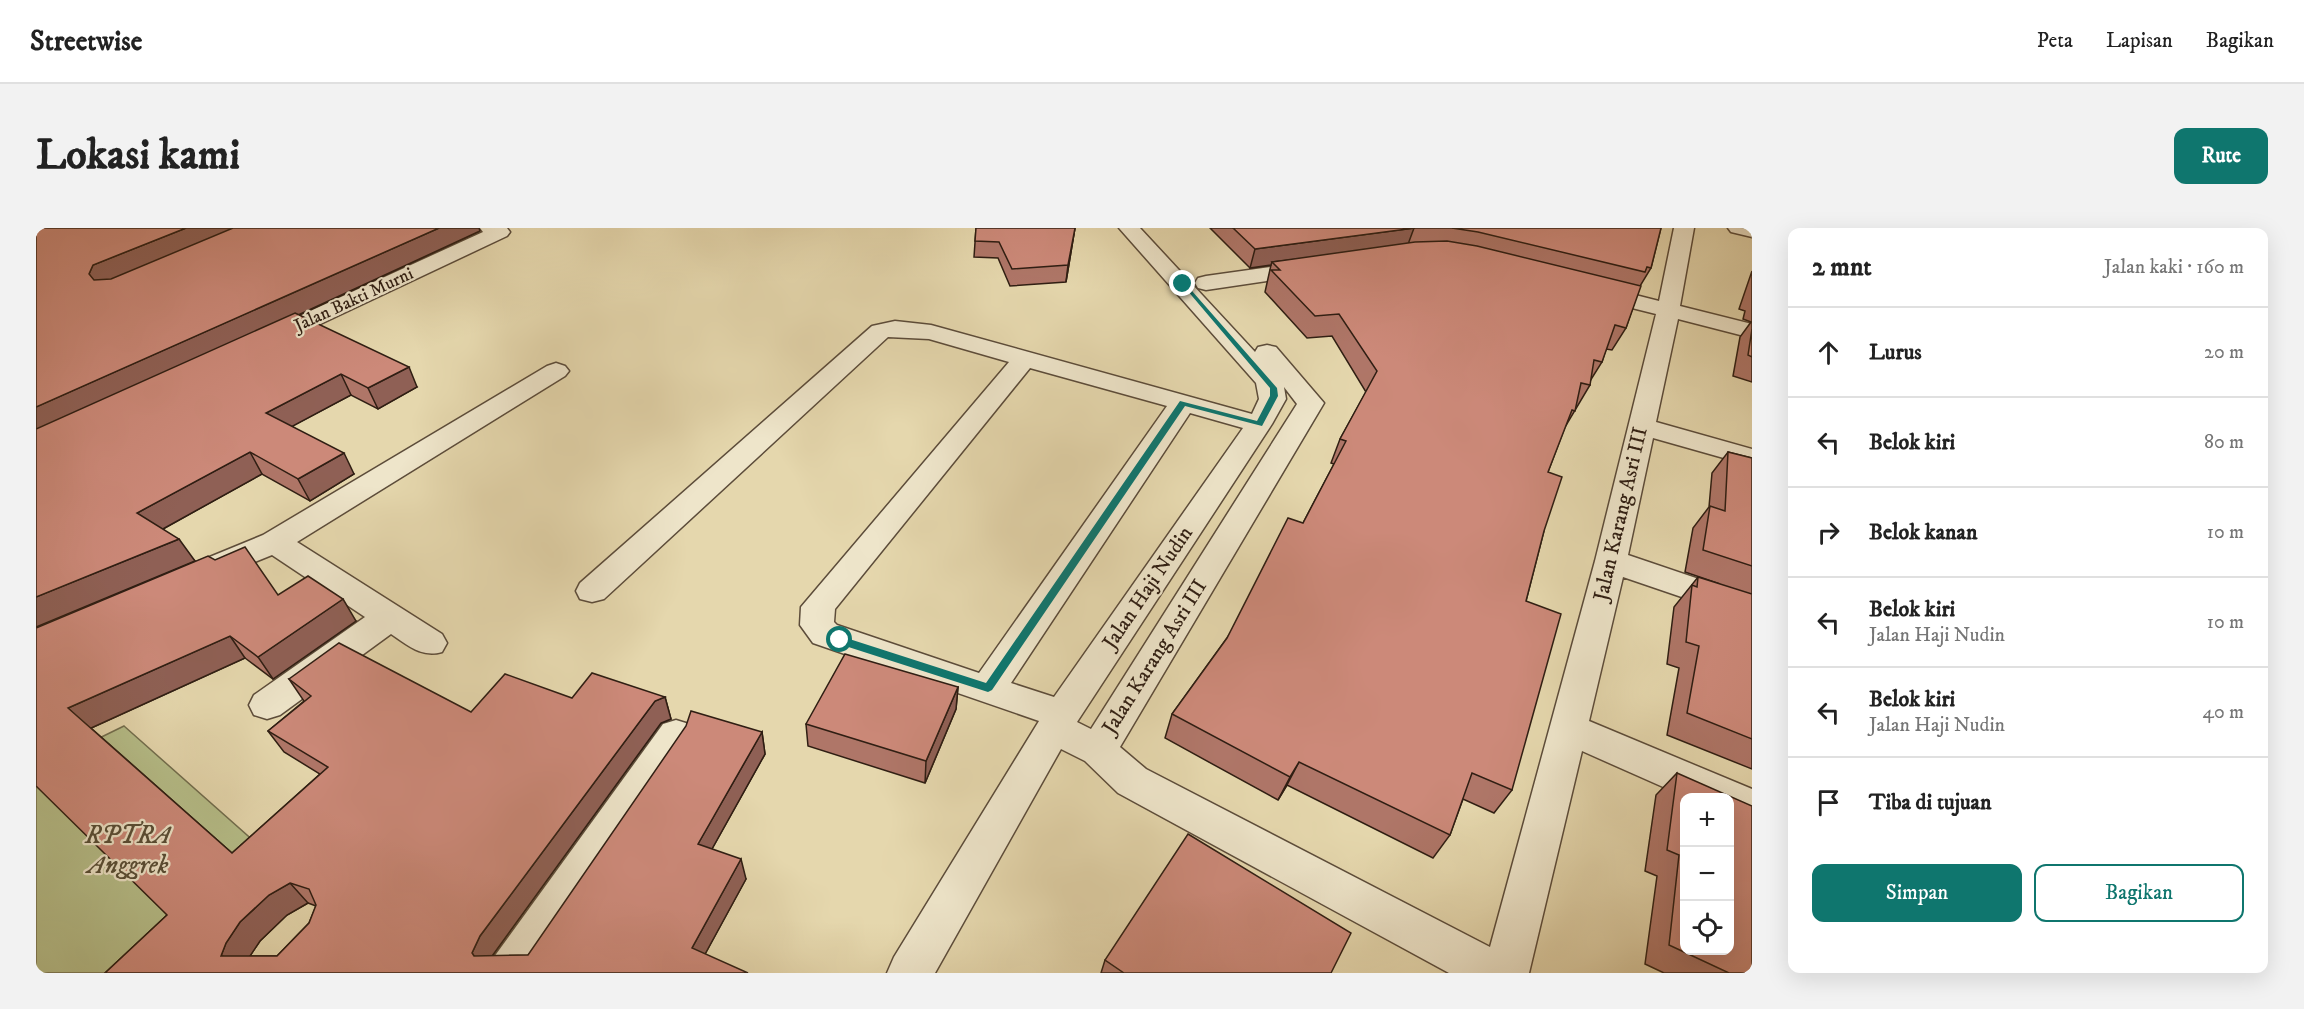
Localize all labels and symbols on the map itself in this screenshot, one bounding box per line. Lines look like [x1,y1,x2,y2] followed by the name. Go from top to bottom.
[289,263,417,338] street label: Jalan Bakti Murni
[1169,270,1195,296] route end
[1588,424,1654,605] street label: Jalan Karang Asri III
[1096,522,1199,656] street label: Jalan Haji Nudin
[1096,575,1213,741] street label: Jalan Karang Asri III
[826,626,852,652] route start
[84,819,173,882] park label: RPTRA Anggrek

